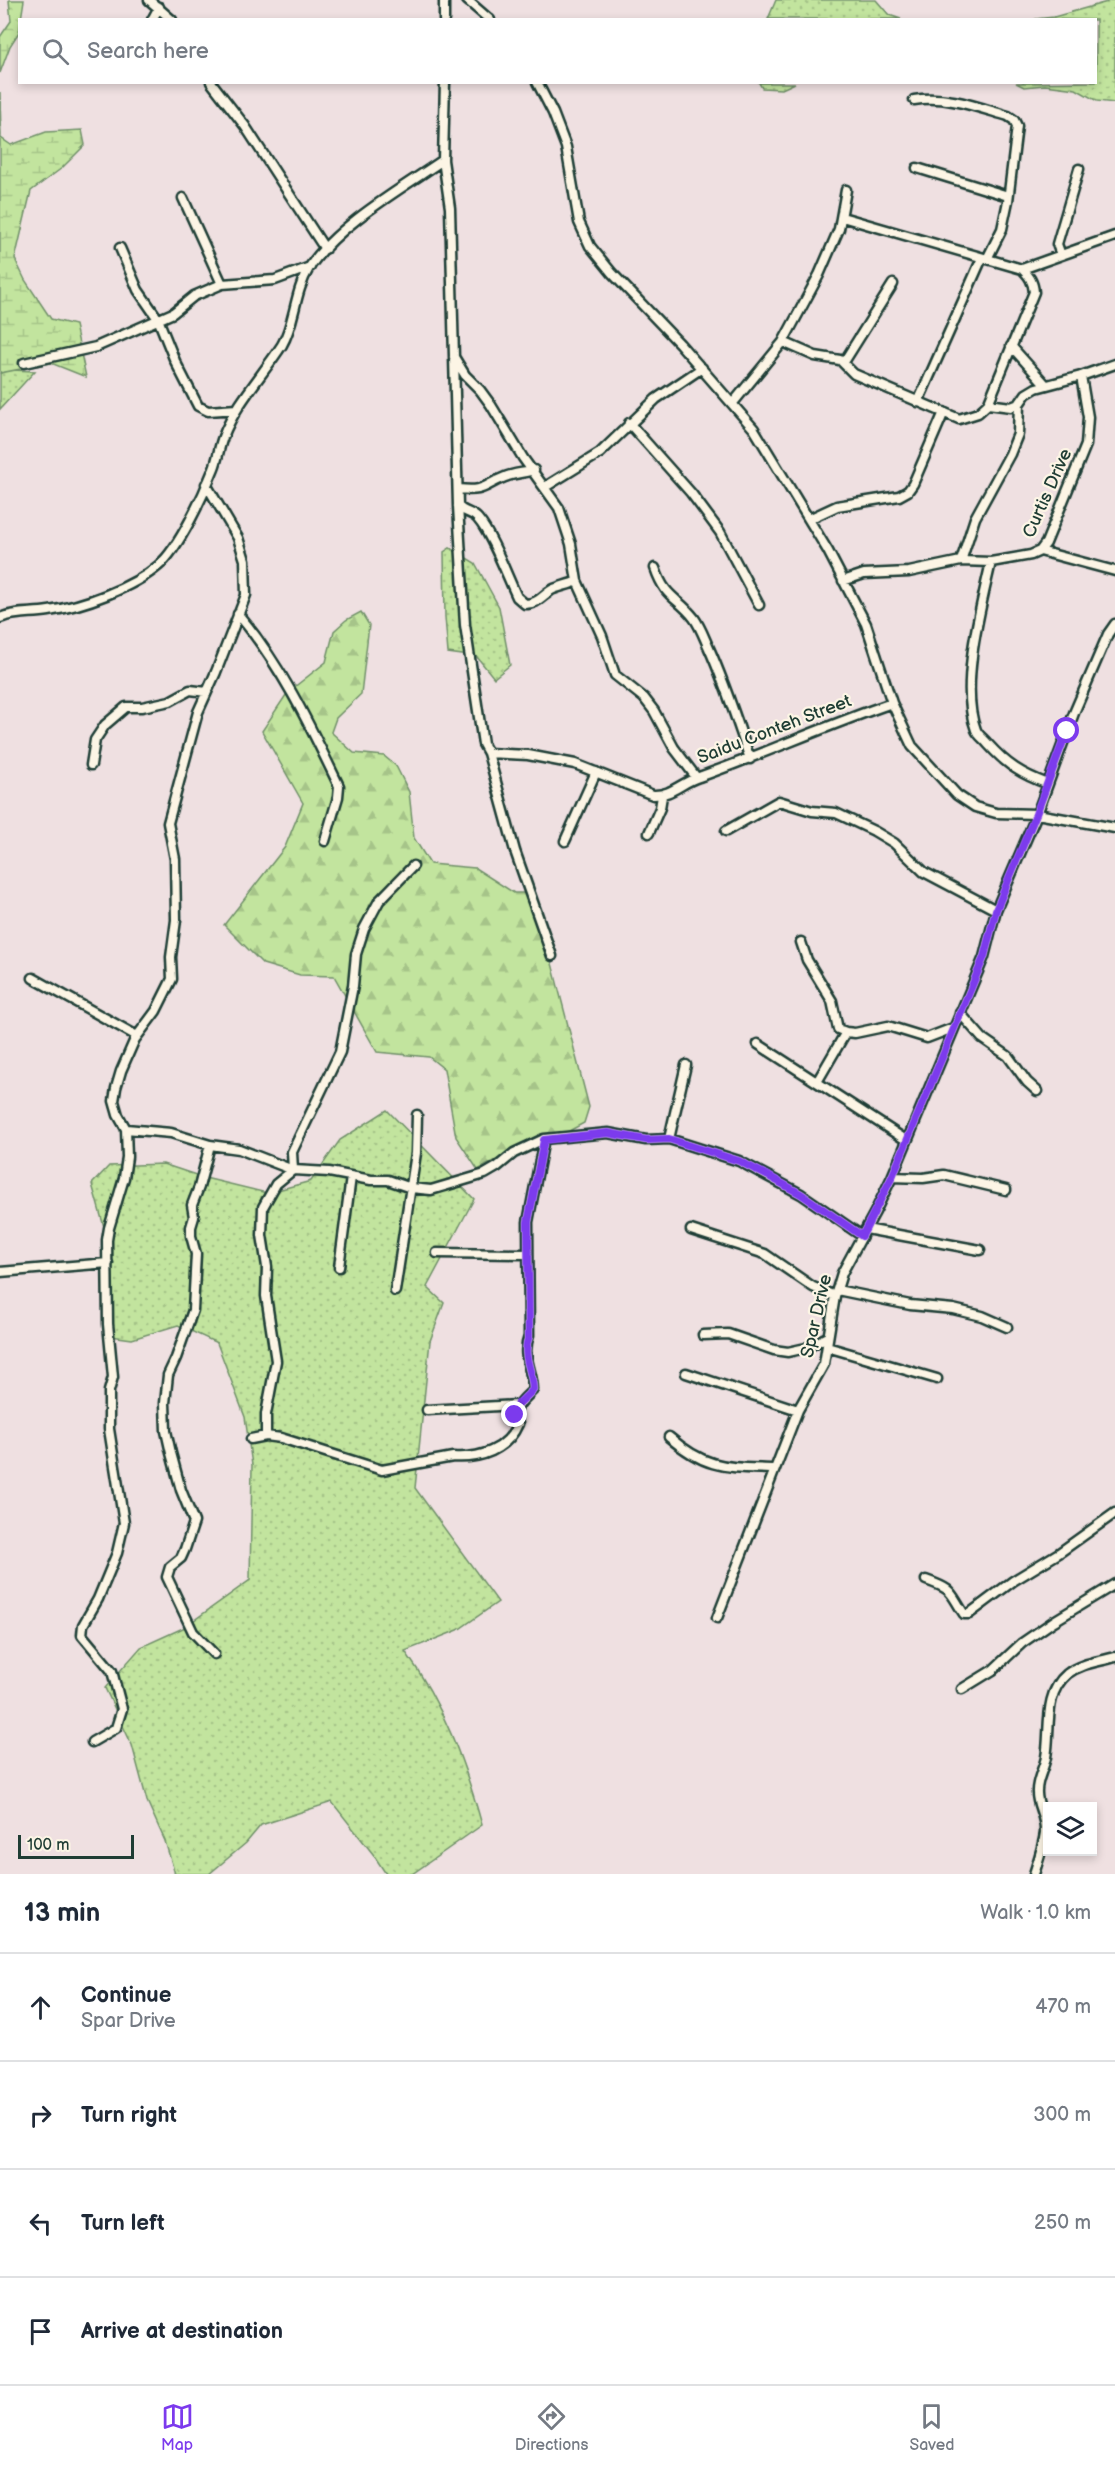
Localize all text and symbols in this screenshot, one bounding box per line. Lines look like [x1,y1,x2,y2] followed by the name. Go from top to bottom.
[18,18,1097,84] search box
[39,35,72,68] icon: search
[87,38,209,65] text: Search here
[1018,445,1077,541] street label: Curtis Drive
[694,690,855,769] street label: Saidu Conteh Street
[1053,717,1079,743] route start
[797,1272,836,1360] street label: Spar Drive
[501,1401,527,1427] route end
[1043,1802,1097,1856] map controls
[1043,1802,1097,1856] button: layers
[18,1832,134,1860] scale bar
[27,1836,70,1855] text: 100 m
[24,1898,100,1929] text: 13 min
[980,1901,1091,1925] text: Walk · 1.0 km
[81,1982,171,2009] text: Continue
[24,1991,57,2024] icon: ahead
[1035,1995,1091,2019] text: 470 m
[81,2009,176,2033] text: Spar Drive
[24,2099,57,2132] icon: right
[81,2102,177,2129] text: Turn right
[1033,2103,1091,2127] text: 300 m
[24,2207,57,2240] icon: left
[81,2210,165,2237] text: Turn left
[1034,2211,1091,2235] text: 250 m
[24,2315,57,2348] icon: arrive
[81,2318,283,2345] text: Arrive at destination
[161,2400,194,2455] tab: Map
[515,2400,588,2455] tab: Directions
[909,2400,954,2455] tab: Saved

